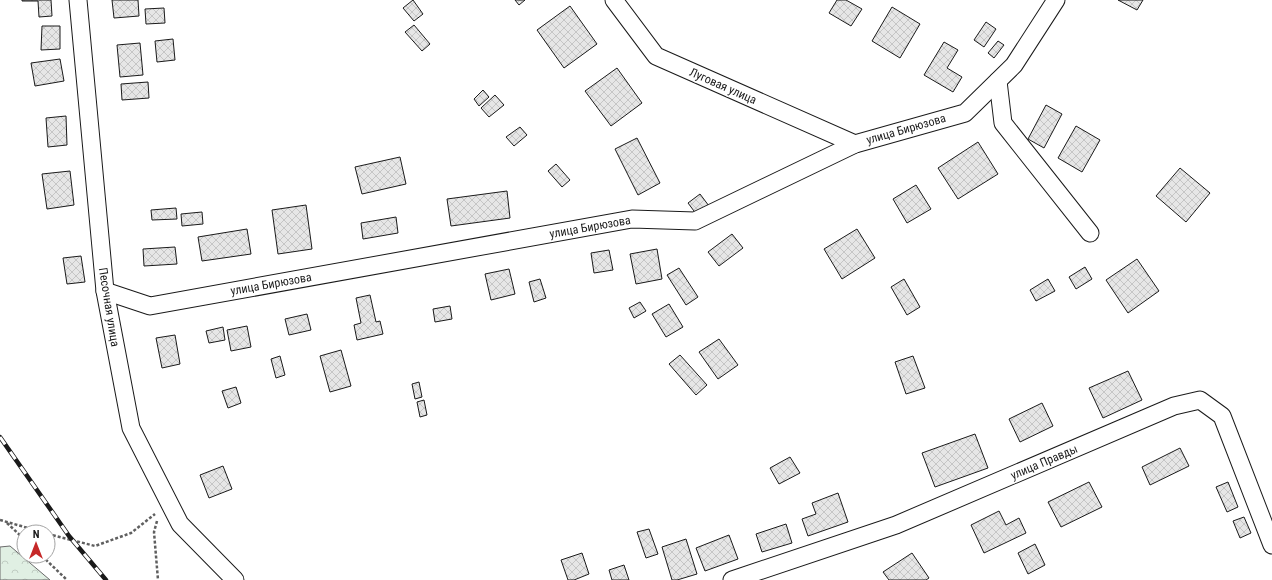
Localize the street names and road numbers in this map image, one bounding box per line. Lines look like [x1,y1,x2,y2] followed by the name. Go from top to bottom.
[687,65,759,107] street label: Луговая улица
[865,111,948,147] street label: улица Бирюзова
[548,213,632,241] street label: улица Бирюзова
[96,266,122,348] street label: Песочная улица
[229,270,313,298] street label: улица Бирюзова
[1008,442,1080,482] street label: улица Правды

